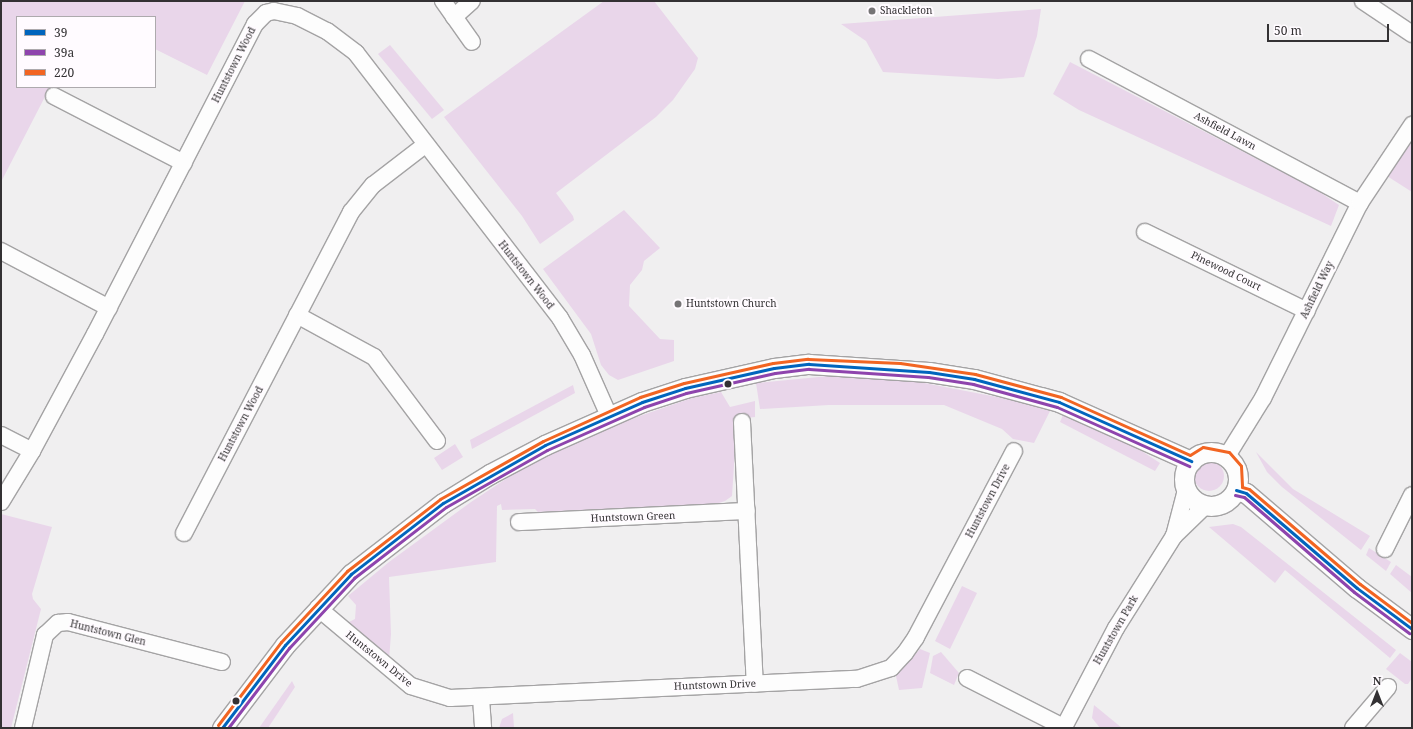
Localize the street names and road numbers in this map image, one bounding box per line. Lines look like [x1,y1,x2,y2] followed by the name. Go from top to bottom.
[210,25,258,105] street label: Huntstown Wood
[1192,110,1258,152] street label: Ashfield Lawn
[496,238,556,312] street label: Huntstown Wood
[1189,249,1263,293] street label: Pinewood Court
[1298,259,1336,321] street label: Ashfield Way
[216,384,266,464] street label: Huntstown Wood
[963,462,1013,540] street label: Huntstown Drive
[590,510,676,524] street label: Huntstown Green
[1091,593,1141,667] street label: Huntstown Park
[69,618,147,648] street label: Huntstown Glen
[343,629,415,689] street label: Huntstown Drive
[674,678,756,692] street label: Huntstown Drive

